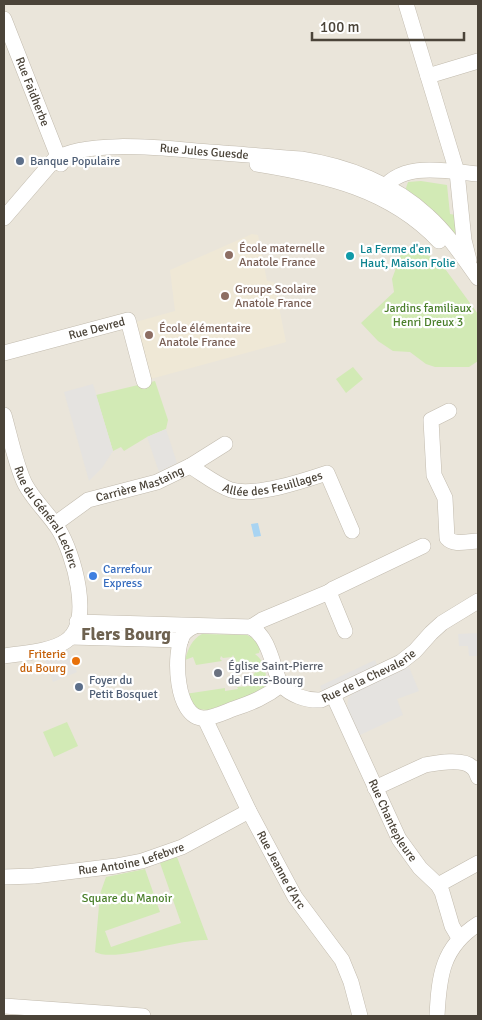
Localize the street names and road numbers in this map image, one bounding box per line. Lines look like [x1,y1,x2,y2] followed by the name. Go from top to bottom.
[12,55,53,128] street label: Rue Faidherbe
[159,140,249,162] street label: Rue Jules Guesde
[67,314,127,343] street label: Rue Devred
[94,463,186,505] street label: Carrière Mastaing
[11,464,82,571] street label: Rue du Général Leclerc
[220,468,324,499] street label: Allée des Feuillages
[319,646,419,706] street label: Rue de la Chevalerie
[365,777,420,865] street label: Rue Chantepleure
[253,828,309,912] street label: Rue Jeanne d'Arc
[77,839,186,878] street label: Rue Antoine Lefebvre

